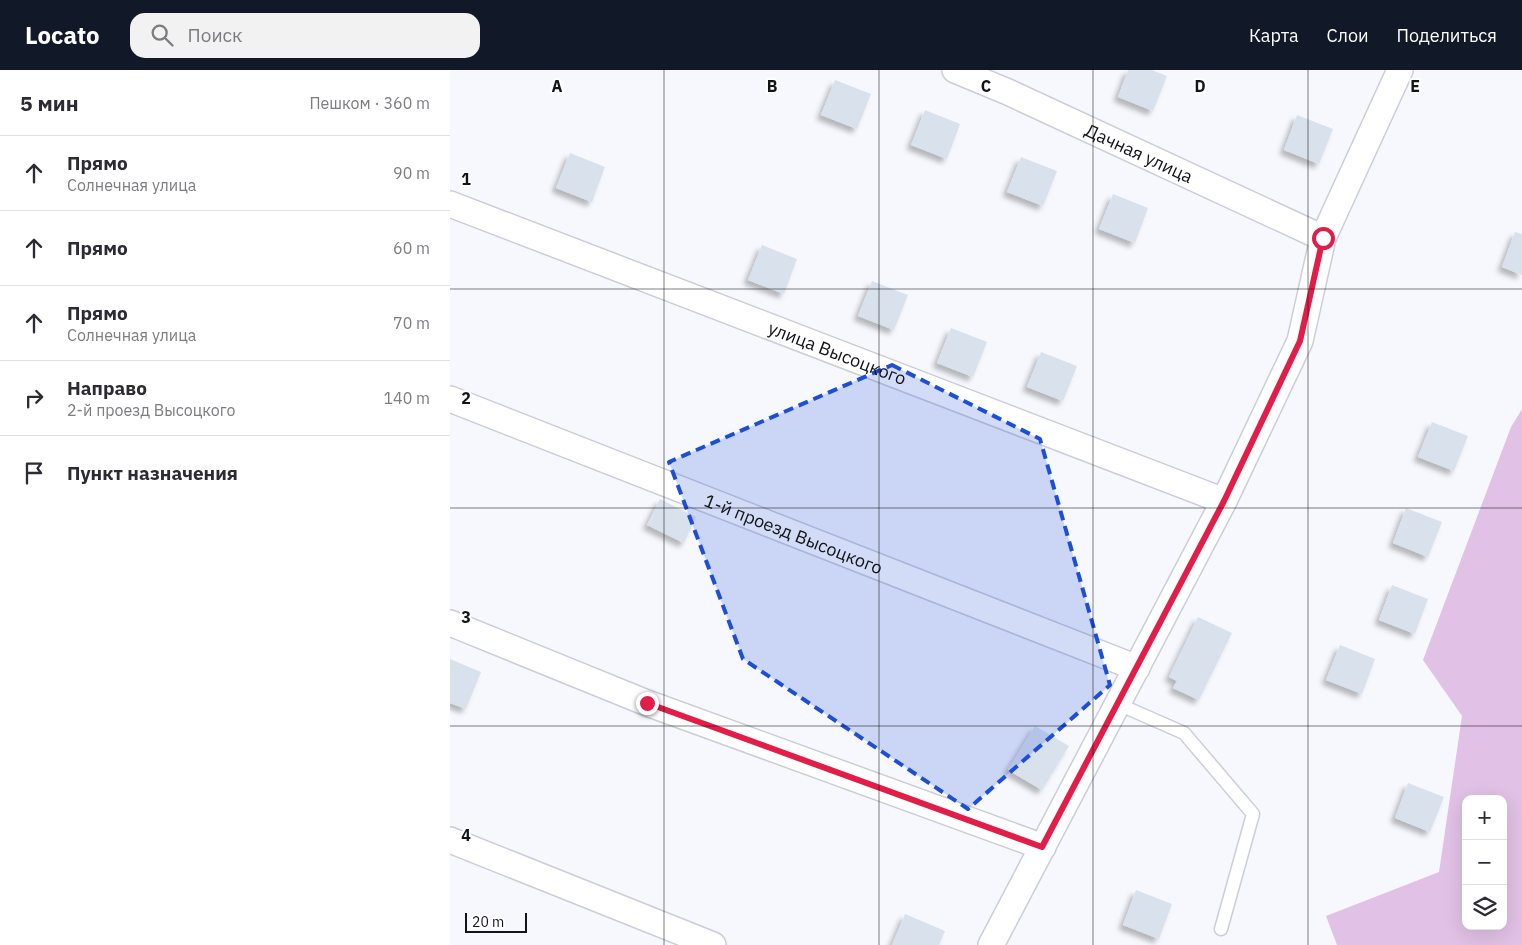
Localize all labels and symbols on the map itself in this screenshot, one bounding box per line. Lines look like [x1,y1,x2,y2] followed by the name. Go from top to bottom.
[552,76,563,96] text: A
[767,76,778,96] text: B
[981,76,991,96] text: C
[1194,76,1206,96] text: D
[1410,76,1420,96] text: E
[1082,118,1197,188] street label: Дачная улица
[461,169,471,189] text: 1
[1312,227,1335,250] route start
[765,316,910,390] street label: улица Высоцкого
[461,388,471,408] text: 2
[701,488,886,579] street label: 1-й проезд Высоцкого
[461,607,471,627] text: 3
[636,692,659,715] route end
[461,825,471,845] text: 4
[465,910,528,933] scale bar

